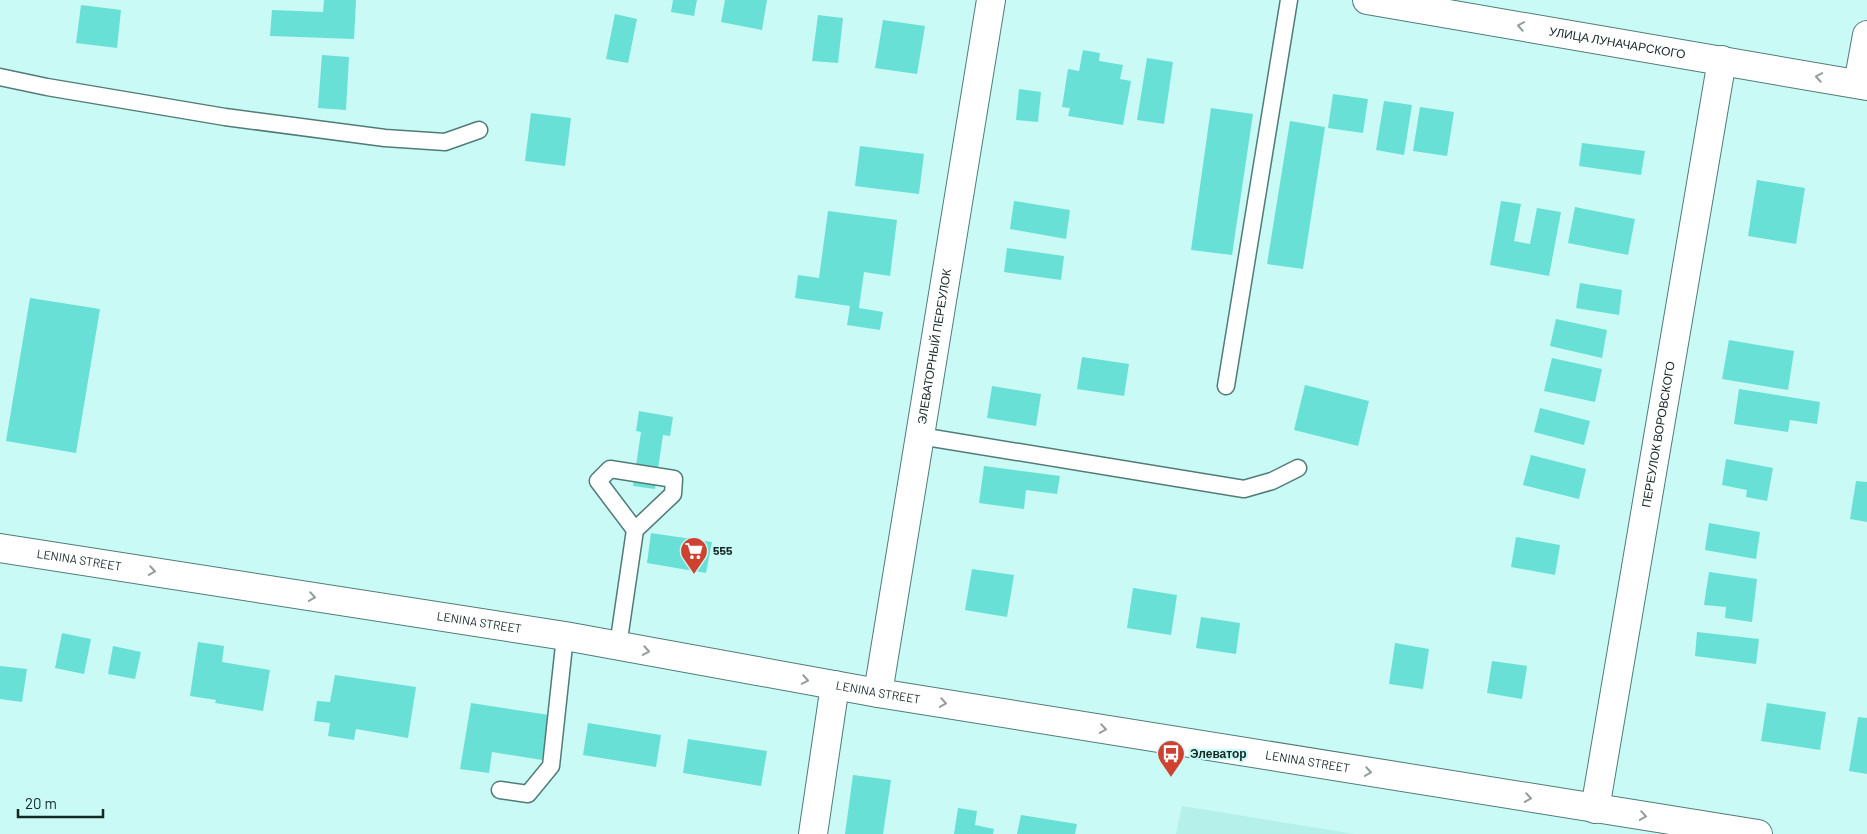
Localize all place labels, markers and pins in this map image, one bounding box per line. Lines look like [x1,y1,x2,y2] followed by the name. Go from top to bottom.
[679,536,709,575] supermarket icon: 555
[713,543,733,557] place label: 555
[1156,739,1186,778] bus stop icon: Элеватор
[1190,746,1247,761] place label: Элеватор

